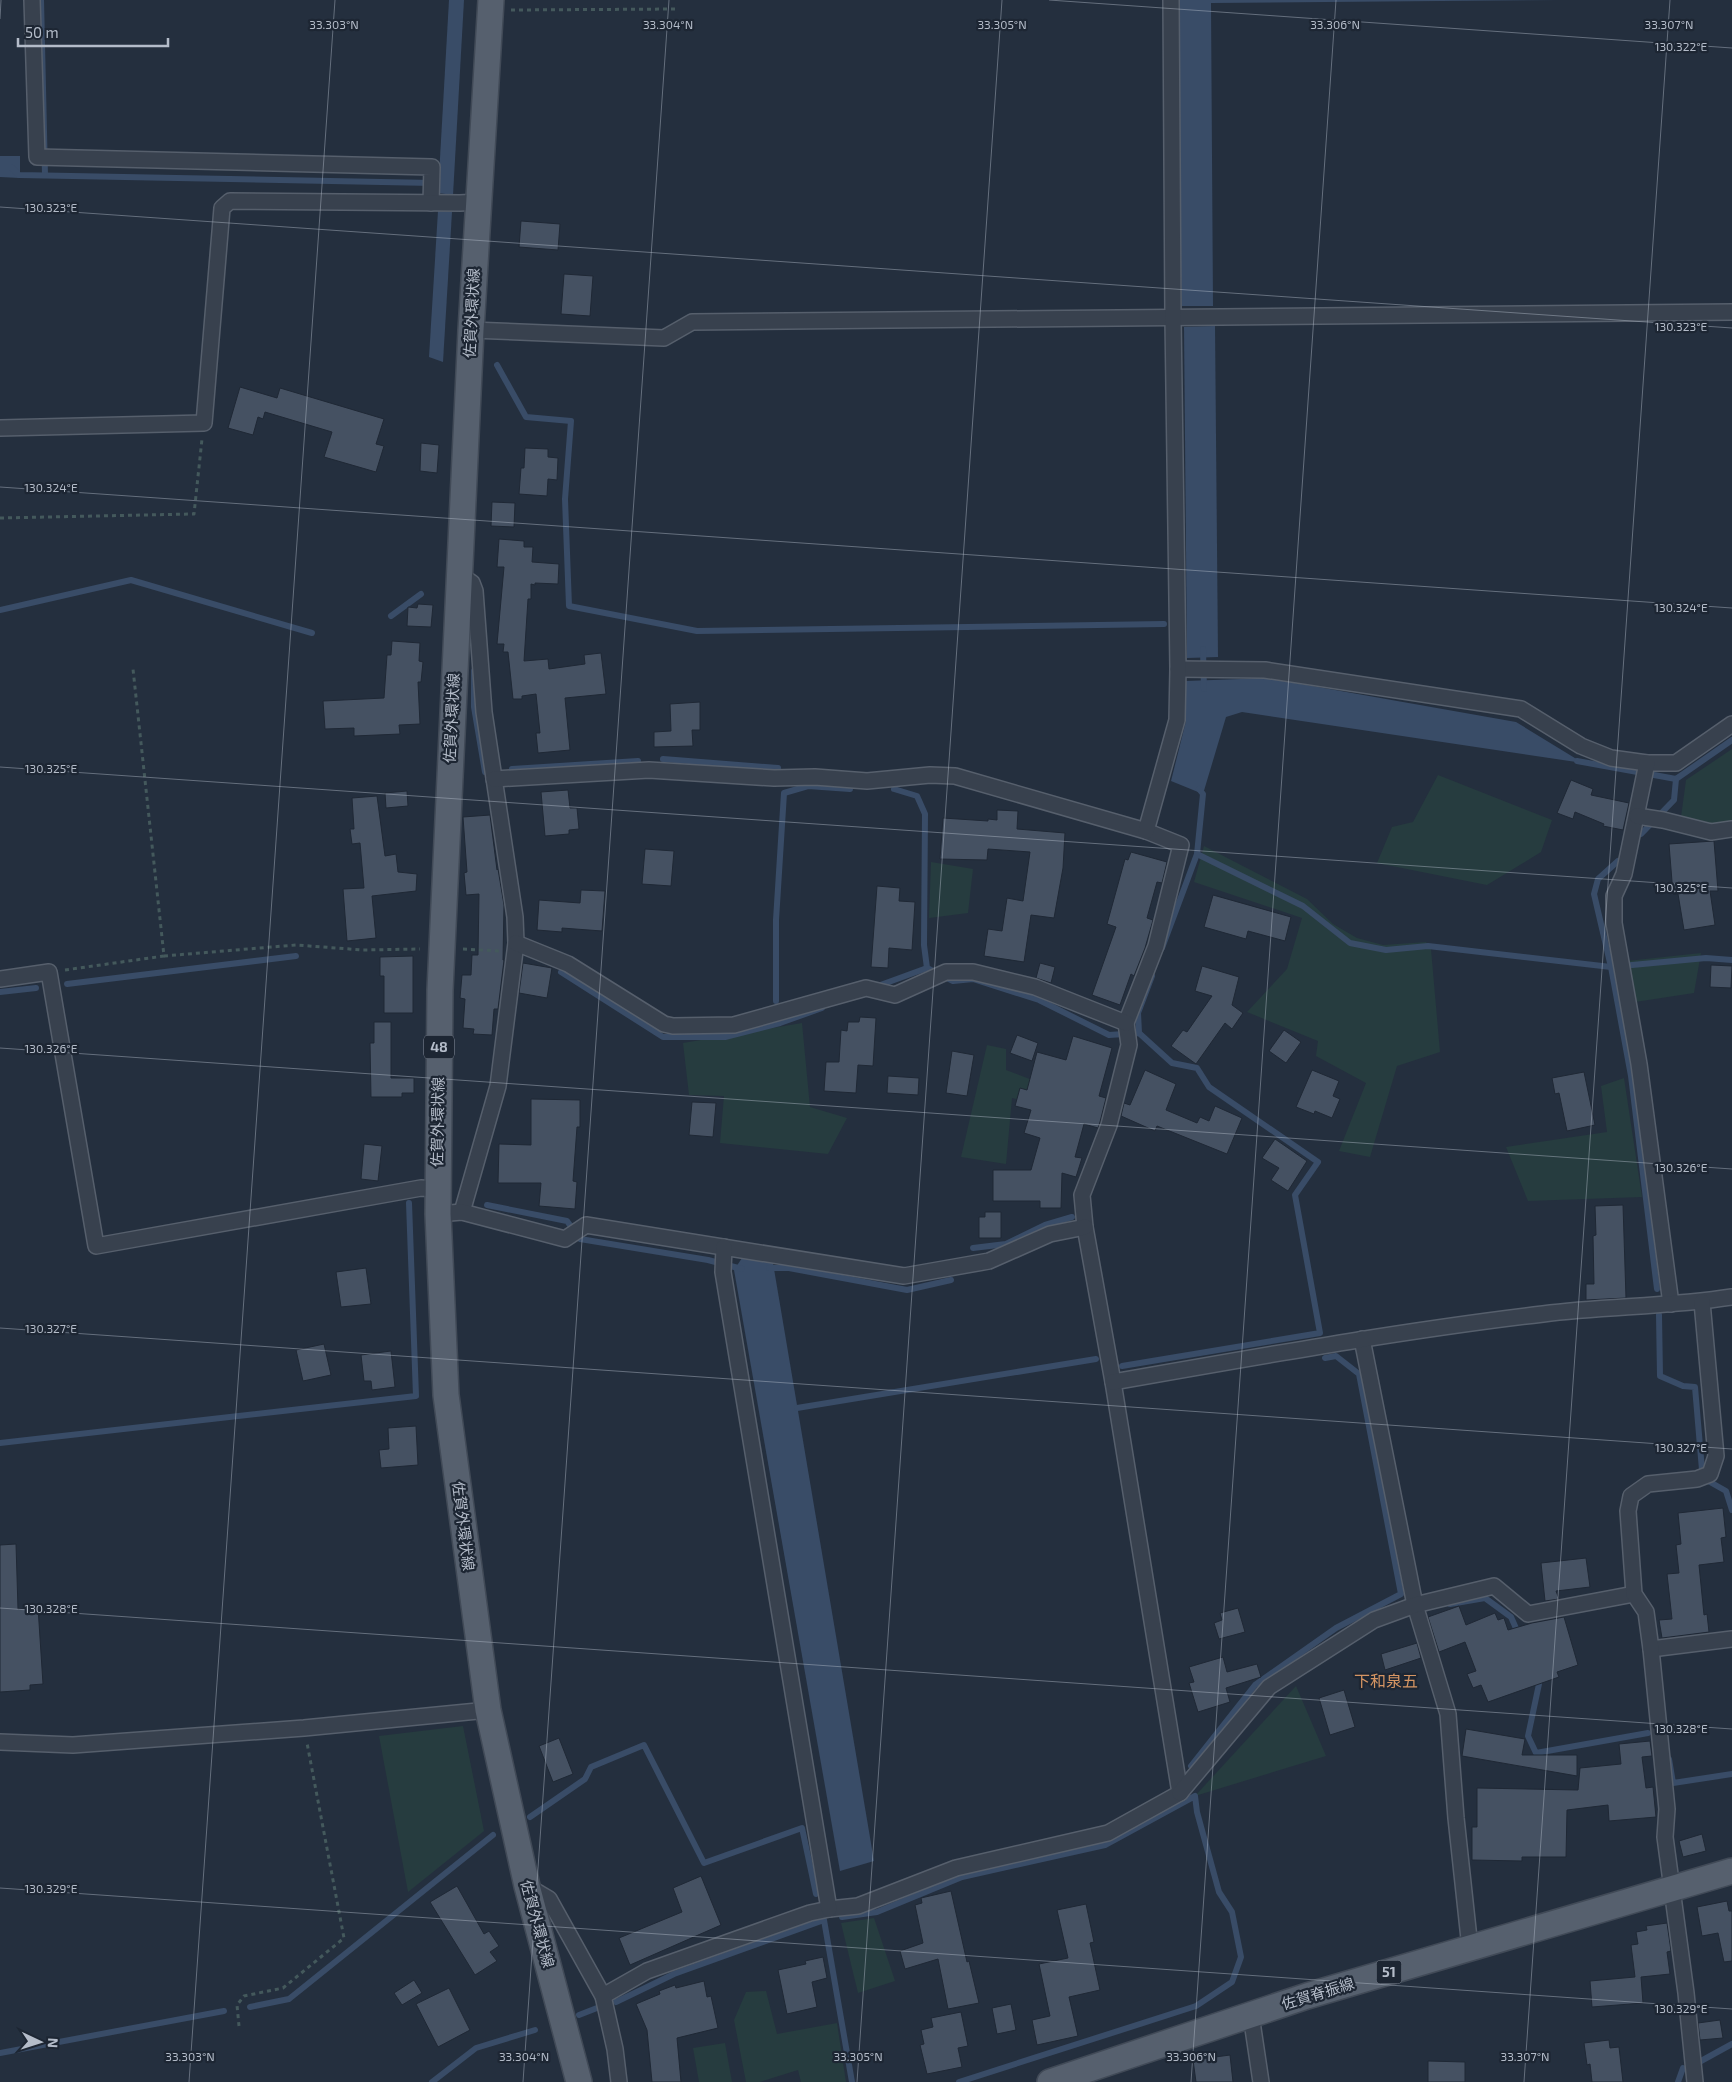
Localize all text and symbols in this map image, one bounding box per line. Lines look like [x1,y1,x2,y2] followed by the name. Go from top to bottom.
[18,15,168,47] scale bar
[309,17,359,31] text: 33.303°N
[643,17,693,31] text: 33.304°N
[977,17,1027,31] text: 33.305°N
[1310,17,1360,31] text: 33.306°N
[1645,17,1693,31] text: 33.307°N
[25,23,59,41] text: 50 m
[1655,39,1708,53] text: 130.322°E
[25,200,78,214] text: 130.323°E
[460,268,482,358] street label: 佐賀外環状線
[1655,319,1708,333] text: 130.323°E
[24,480,78,494] text: 130.324°E
[1654,600,1708,614] text: 130.324°E
[440,673,462,763] street label: 佐賀外環状線
[25,761,77,775] text: 130.325°E
[1655,880,1707,894] text: 130.325°E
[424,1036,454,1058] road number: 48
[25,1041,78,1055] text: 130.326°E
[427,1077,447,1167] street label: 佐賀外環状線
[1655,1160,1708,1174] text: 130.326°E
[25,1321,77,1335] text: 130.327°E
[1655,1440,1707,1454] text: 130.327°E
[450,1480,478,1572] street label: 佐賀外環状線
[24,1601,78,1615] text: 130.328°E
[1354,1671,1418,1690] district label: 下和泉五
[1654,1721,1708,1735] text: 130.328°E
[518,1878,558,1970] street label: 佐賀外環状線
[25,1881,78,1895] text: 130.329°E
[1376,1960,1402,1984] road number: 51
[1279,1973,1356,2013] street label: 佐賀脊振線
[1655,2001,1708,2015] text: 130.329°E
[15,2017,65,2067] north arrow
[45,2037,62,2049] text: N
[165,2049,215,2063] text: 33.303°N
[499,2049,549,2063] text: 33.304°N
[833,2049,883,2063] text: 33.305°N
[1166,2049,1216,2063] text: 33.306°N
[1501,2049,1549,2063] text: 33.307°N

